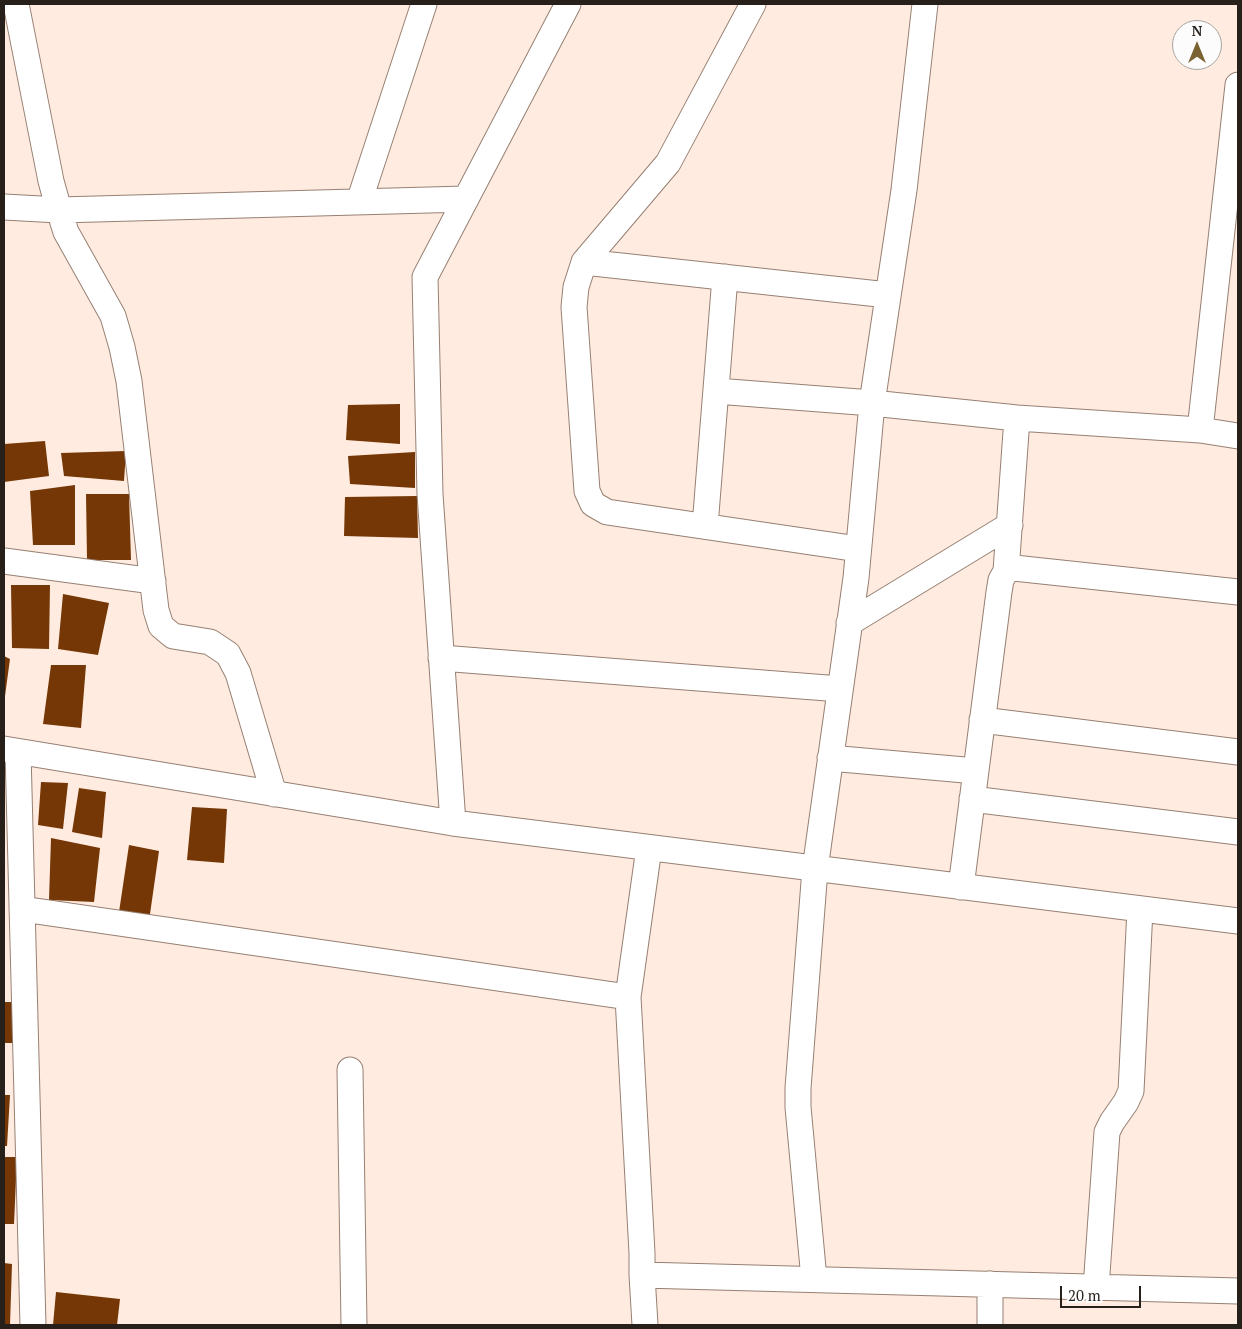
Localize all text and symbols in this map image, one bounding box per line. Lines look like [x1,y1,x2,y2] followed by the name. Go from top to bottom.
[1172,20,1222,70] north arrow
[1192,21,1202,40] text: N
[1062,1276,1143,1308] scale bar
[1068,1285,1101,1305] text: 20 m

